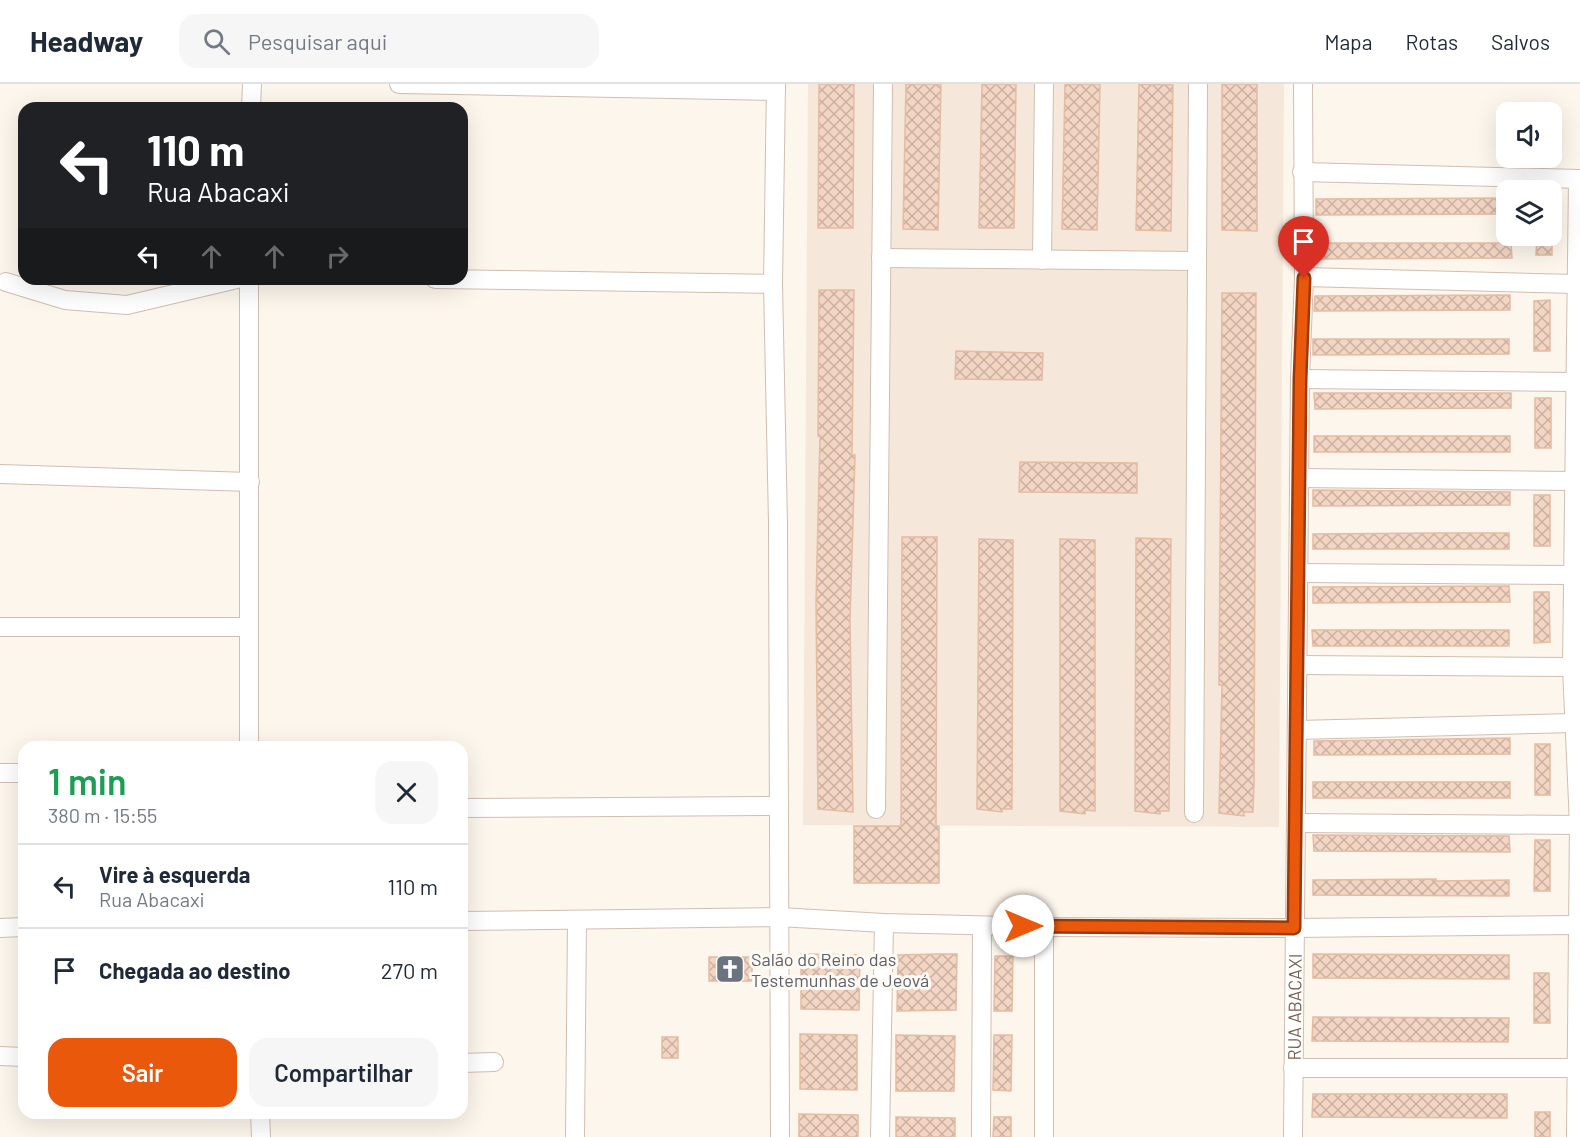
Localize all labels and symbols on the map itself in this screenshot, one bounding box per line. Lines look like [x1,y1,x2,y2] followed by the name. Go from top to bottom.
[1278,216,1329,278] pin
[991,894,1055,958] position arrow
[751,948,929,991] place label: Salão do Reino das Testemunhas de Jeová
[714,953,746,985] church icon: Salão do Reino das Testemunhas de Jeová
[1283,954,1306,1060] street label: RUA ABACAXI

